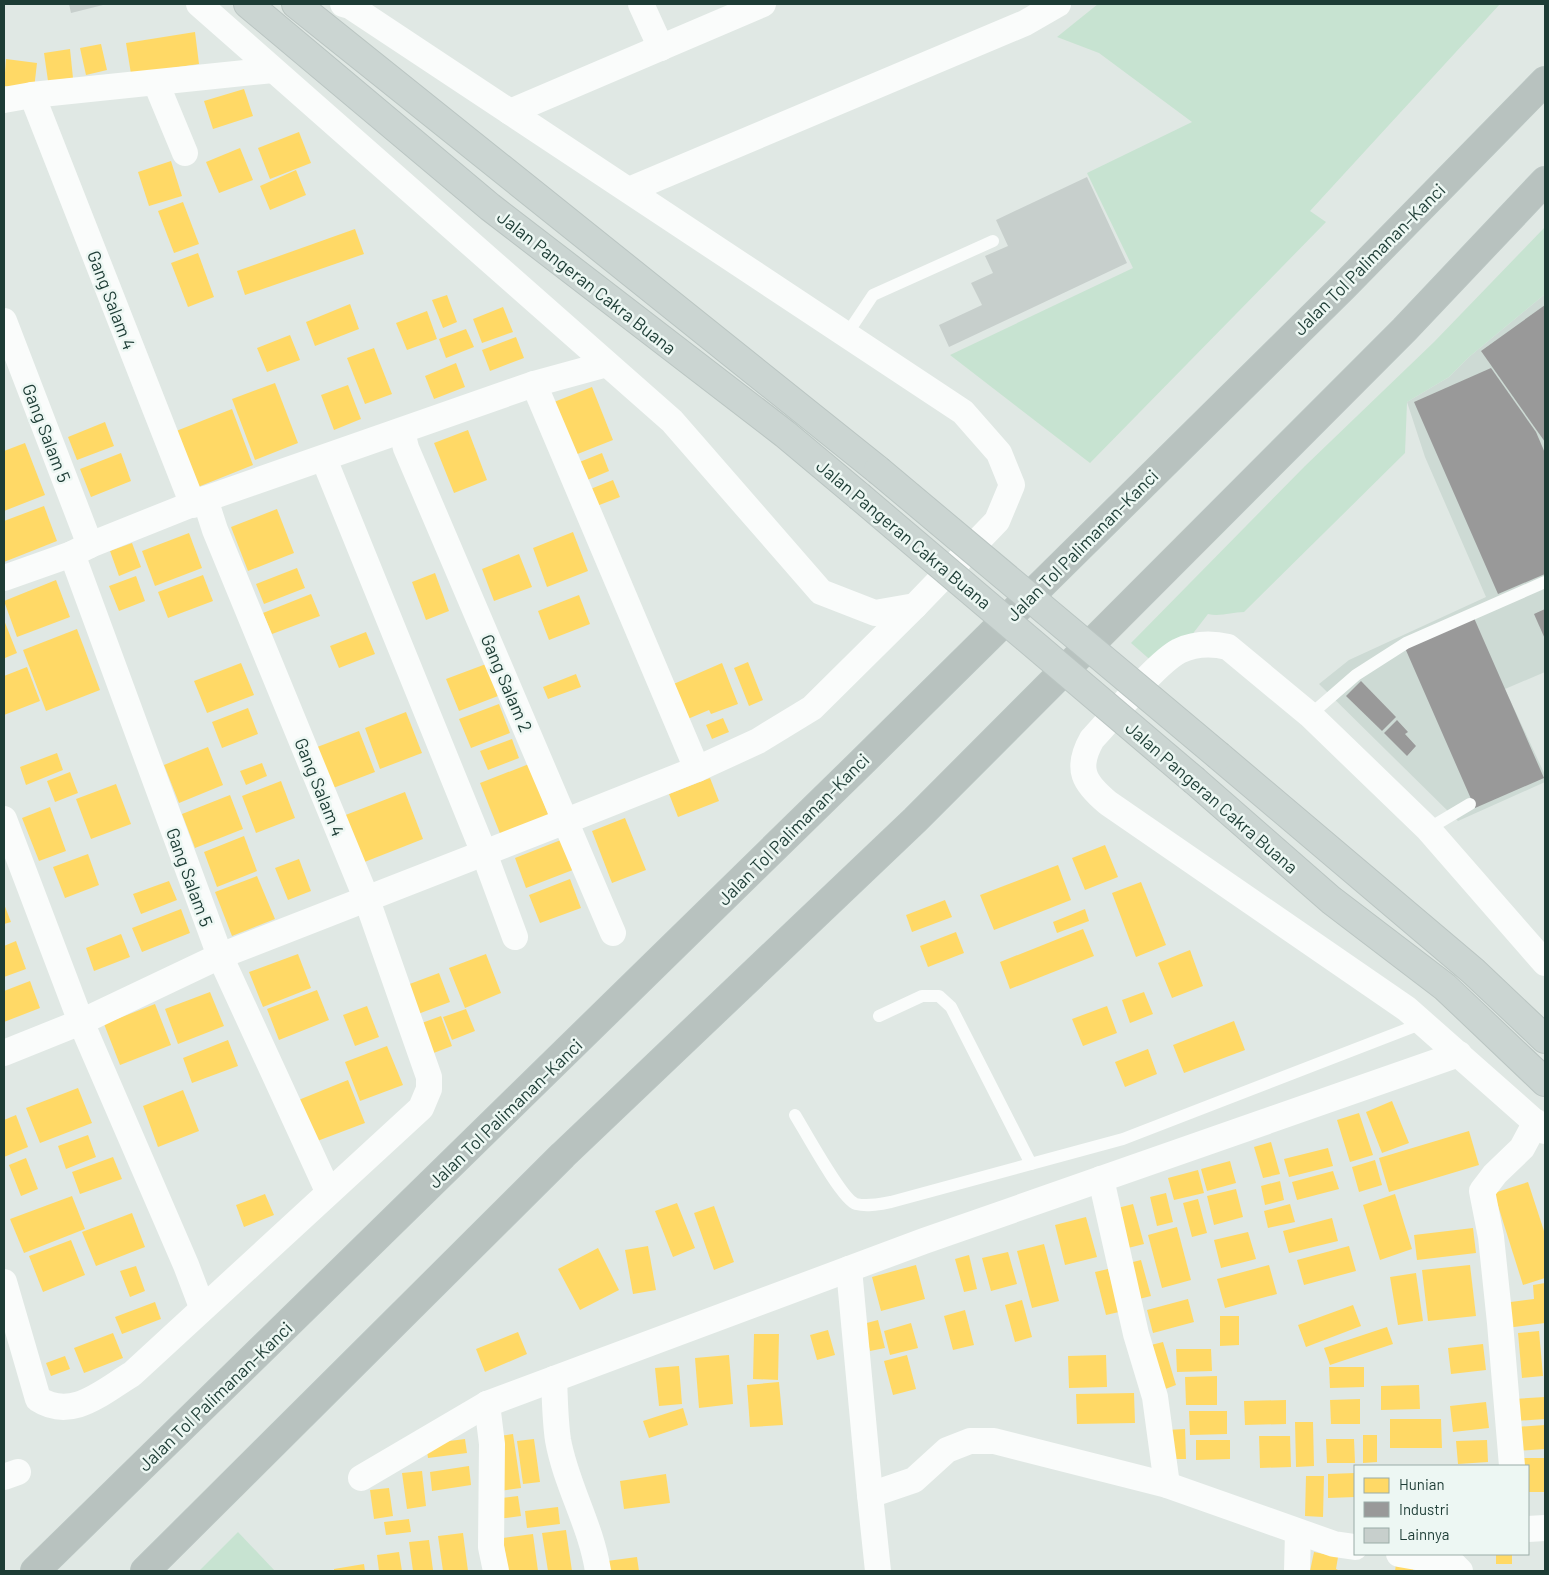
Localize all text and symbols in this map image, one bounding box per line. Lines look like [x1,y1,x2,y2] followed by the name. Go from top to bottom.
[1288,178,1450,340] street label: Jalan Tol Palimanan–Kanci
[493,205,681,359] street label: Jalan Pangeran Cakra Buana
[83,247,141,353] street label: Gang Salam 4
[18,381,76,485] street label: Gang Salam 5
[812,455,996,613] street label: Jalan Pangeran Cakra Buana
[1001,464,1163,626] street label: Jalan Tol Palimanan–Kanci
[477,631,537,735] street label: Gang Salam 2
[1121,716,1303,878] street label: Jalan Pangeran Cakra Buana
[290,734,350,840] street label: Gang Salam 4
[712,748,874,910] street label: Jalan Tol Palimanan–Kanci
[162,824,218,930] street label: Gang Salam 5
[423,1034,587,1192] street label: Jalan Tol Palimanan–Kanci
[133,1317,297,1475] street label: Jalan Tol Palimanan–Kanci
[1354,1465,1529,1555] legend
[1399,1475,1445,1493] text: Hunian
[1399,1500,1449,1518] text: Industri
[1399,1525,1449,1543] text: Lainnya

